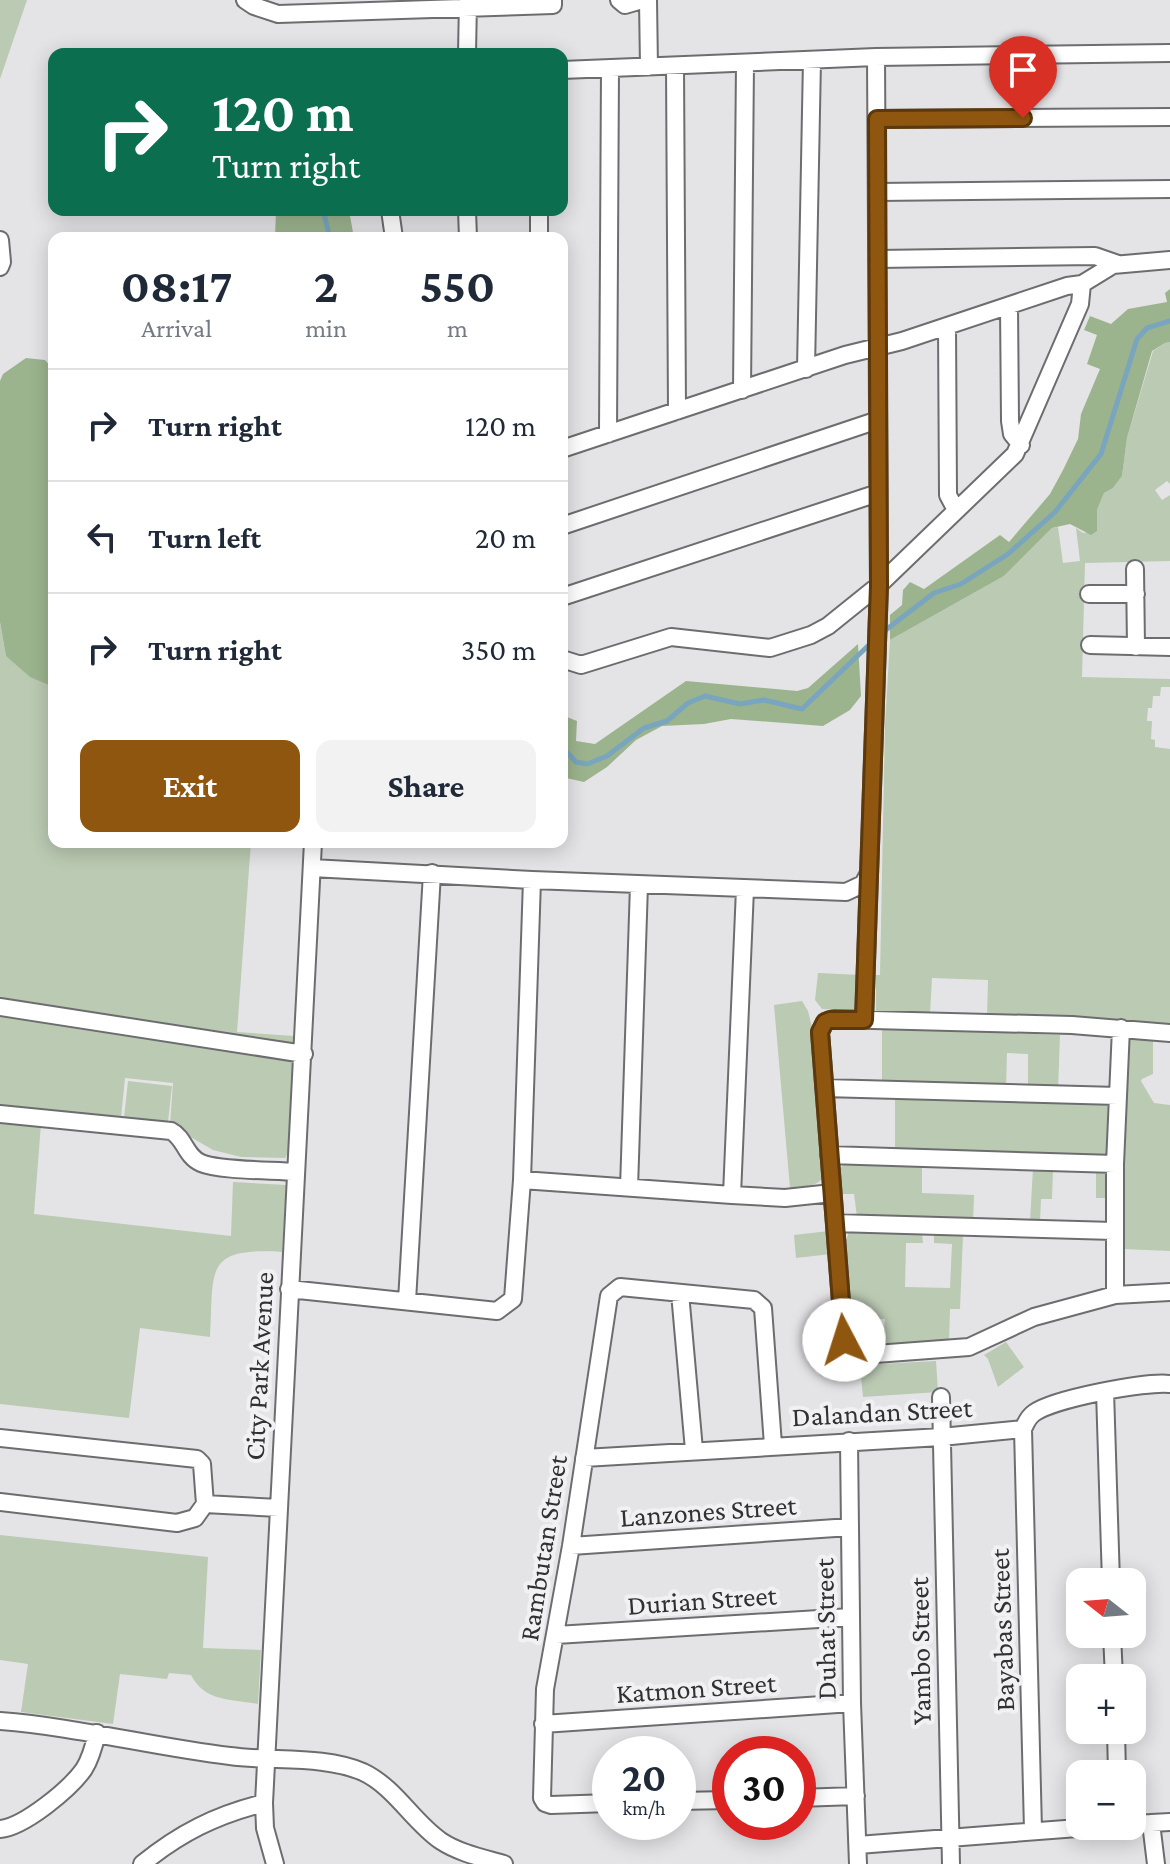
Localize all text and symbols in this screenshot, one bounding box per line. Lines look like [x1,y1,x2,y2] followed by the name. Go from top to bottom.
[989,36,1057,118] pin
[1001,48,1045,92] icon: arrive
[80,80,184,184] icon: right
[212,81,354,143] text: 120 m
[212,146,360,186] text: Turn right
[121,259,232,312] text: 08:17
[314,259,338,312] text: 2
[420,259,495,312] text: 550
[141,314,212,343] text: Arrival
[305,314,347,343] text: min
[447,314,468,343] text: m
[80,403,124,447] icon: right
[148,409,282,442] text: Turn right
[465,409,536,442] text: 120 m
[80,515,124,559] icon: left
[148,521,261,554] text: Turn left
[475,521,536,554] text: 20 m
[80,627,124,671] icon: right
[148,633,282,666] text: Turn right
[461,633,536,666] text: 350 m
[80,740,300,832] button: Exit
[316,740,536,832] button: Share
[239,1271,279,1461] street label: City Park Avenue
[802,1298,886,1382] position arrow
[791,1392,974,1432] street label: Dalandan Street
[513,1452,573,1643] street label: Rambutan Street
[619,1489,798,1533] street label: Lanzones Street
[984,1547,1020,1712] street label: Bayabas Street
[808,1557,842,1700] street label: Duhat Street
[1066,1568,1146,1648] north arrow
[1066,1568,1146,1840] map controls
[903,1576,937,1725] street label: Yambo Street
[626,1579,778,1621] street label: Durian Street
[1066,1664,1146,1744] button: +
[615,1667,778,1709] street label: Katmon Street
[712,1736,816,1840] speed limit sign: 30
[622,1755,666,1800] text: 20
[1066,1760,1146,1840] button: −
[622,1797,666,1819] text: km/h

